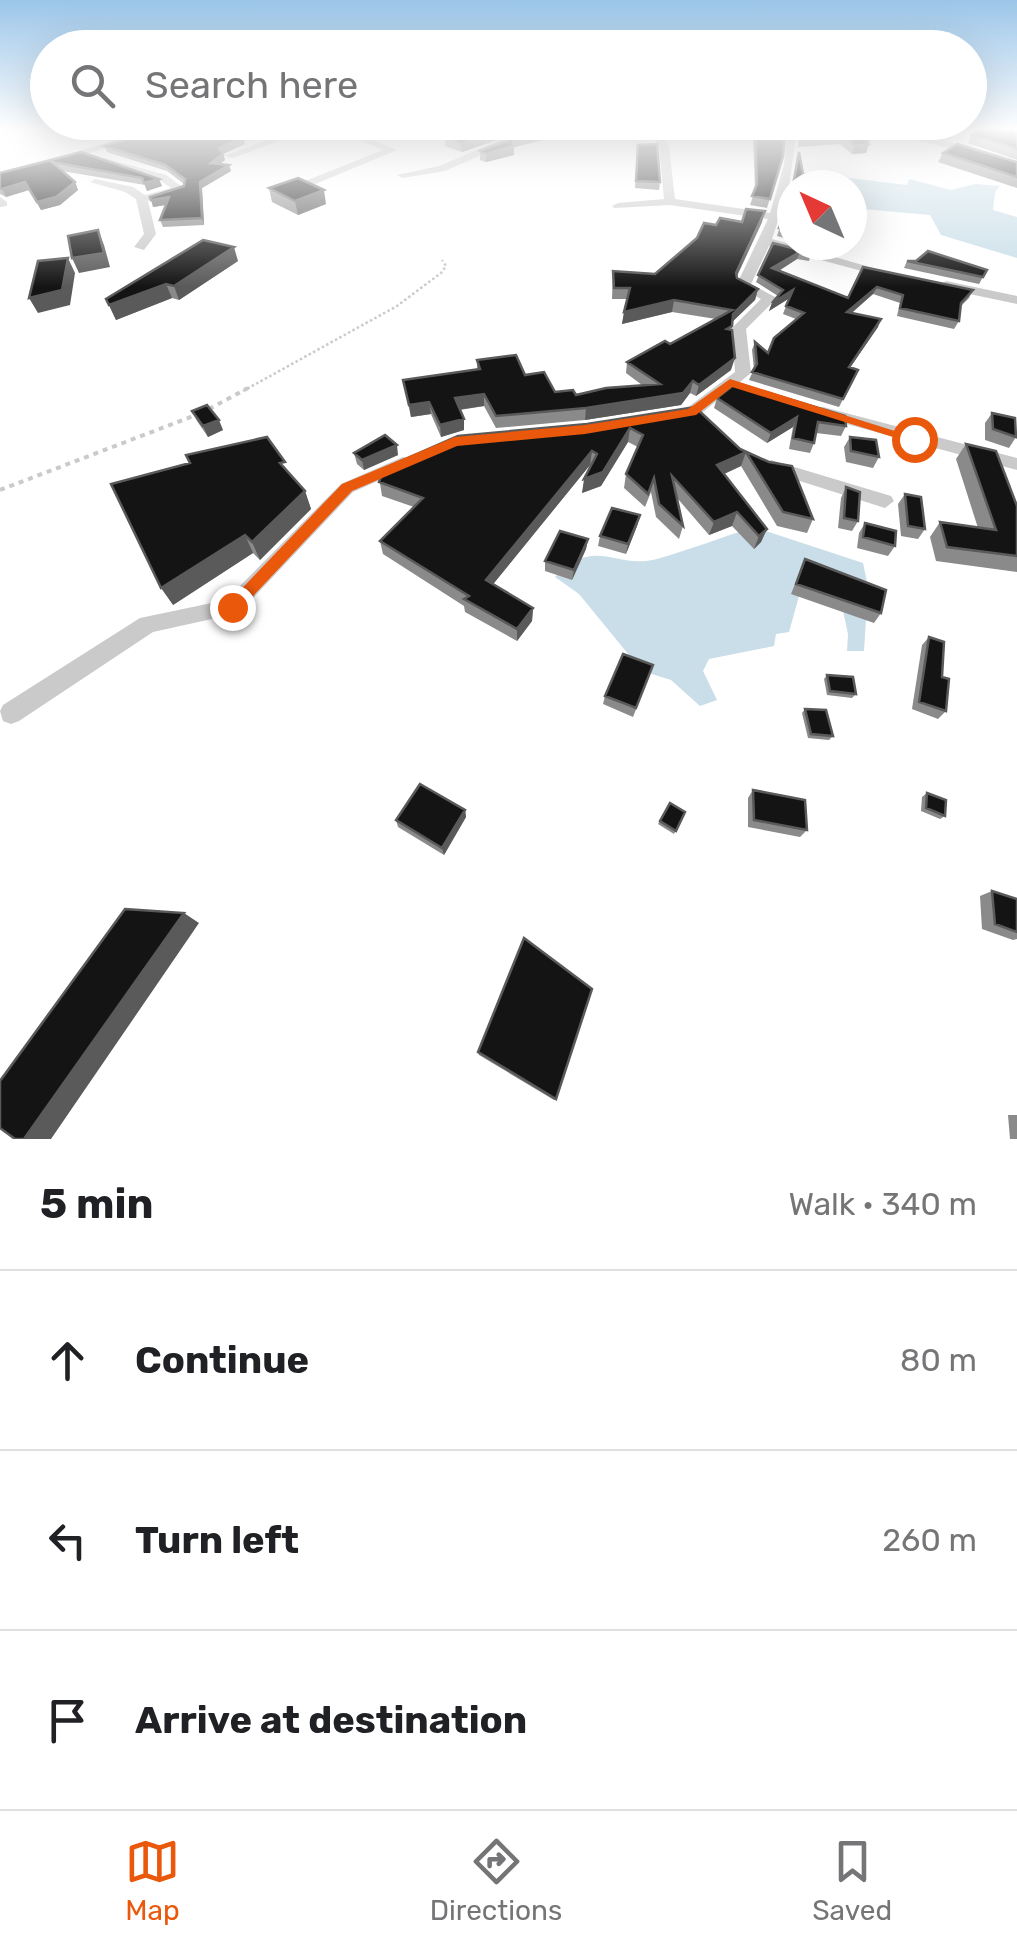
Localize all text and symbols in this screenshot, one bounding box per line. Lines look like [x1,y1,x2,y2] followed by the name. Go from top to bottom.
[30,30,987,140] search box
[65,58,120,113] icon: search
[145,62,358,108] text: Search here
[777,170,867,260] north arrow
[892,417,938,463] route start
[210,585,256,631] route end
[40,1179,154,1229] text: 5 min
[788,1185,977,1223] text: Walk · 340 m
[40,1333,95,1388] icon: ahead
[135,1337,309,1383] text: Continue
[900,1341,977,1379] text: 80 m
[40,1513,95,1568] icon: left
[135,1517,299,1563] text: Turn left
[882,1521,977,1559] text: 260 m
[40,1693,95,1748] icon: arrive
[135,1697,527,1743] text: Arrive at destination
[125,1834,180,1927] tab: Map
[430,1834,562,1927] tab: Directions
[812,1834,892,1927] tab: Saved

